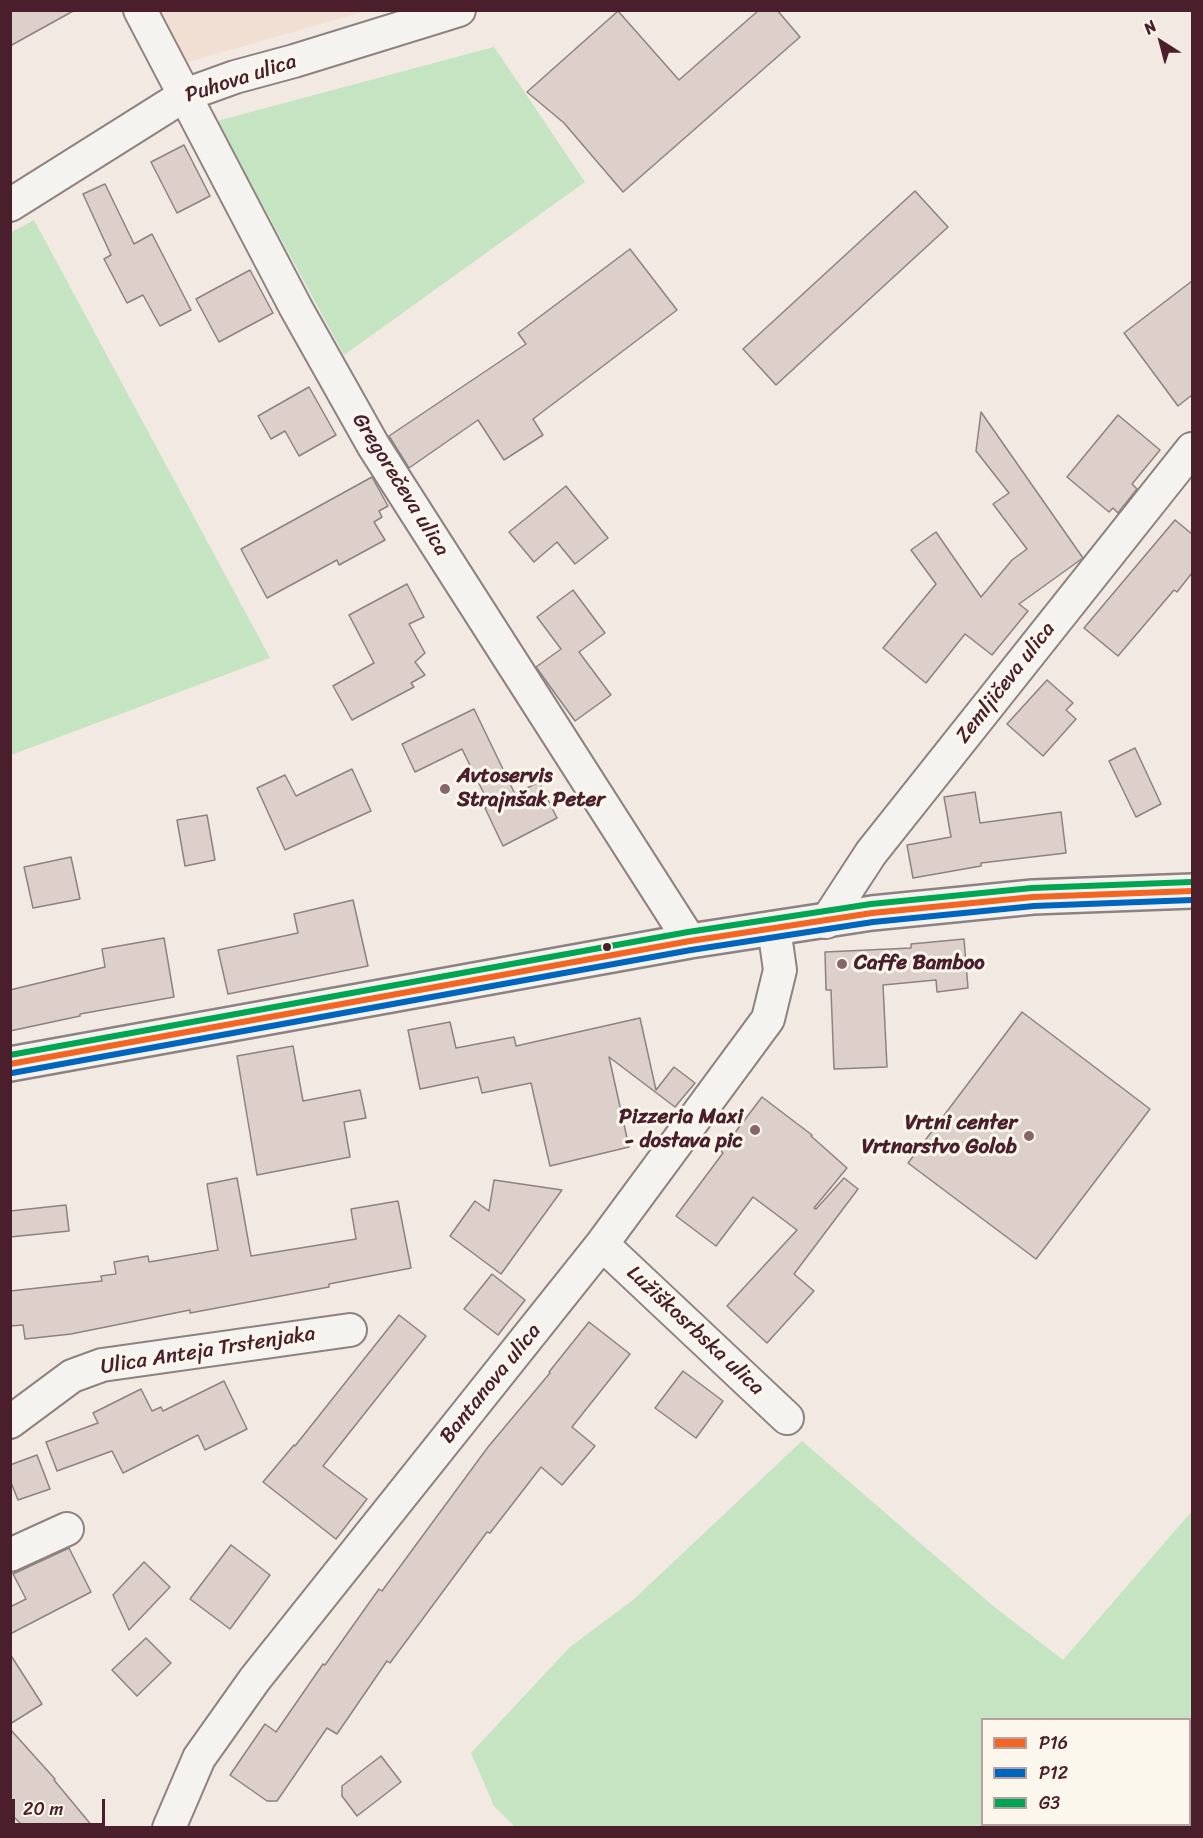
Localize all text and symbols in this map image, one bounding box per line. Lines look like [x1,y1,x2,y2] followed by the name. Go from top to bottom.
[1131,12,1191,72] north arrow
[1137,12,1163,42] text: N
[182,49,300,109] street label: Puhova ulica
[346,409,454,561] street label: Gregorečeva ulica
[951,617,1061,749] street label: Zemljičeva ulica
[457,764,605,814] place label: Avtoservis Strajnšak Peter
[438,782,452,796] marker: Avtoservis Strajnšak Peter
[601,941,613,953] unlabelled marker
[854,951,985,977] place label: Caffe Bamboo
[835,957,849,971] marker: Caffe Bamboo
[619,1105,743,1155] place label: Pizzeria Maxi - dostava pic
[862,1111,1017,1161] place label: Vrtni center Vrtnarstvo Golob
[748,1123,762,1137] marker: Pizzeria Maxi - dostava pic
[1022,1129,1036,1143] marker: Vrtni center Vrtnarstvo Golob
[621,1261,769,1401] street label: Lužiškosrbska ulica
[435,1319,547,1449] street label: Bantanova ulica
[99,1322,317,1380] street label: Ulica Anteja Trstenjaka
[981,1718,1191,1826] legend
[1039,1727,1068,1759] text: P16
[1039,1757,1068,1789] text: P12
[15,1787,108,1825] scale bar
[1039,1787,1060,1819] text: G3
[23,1793,63,1825] text: 20 m

